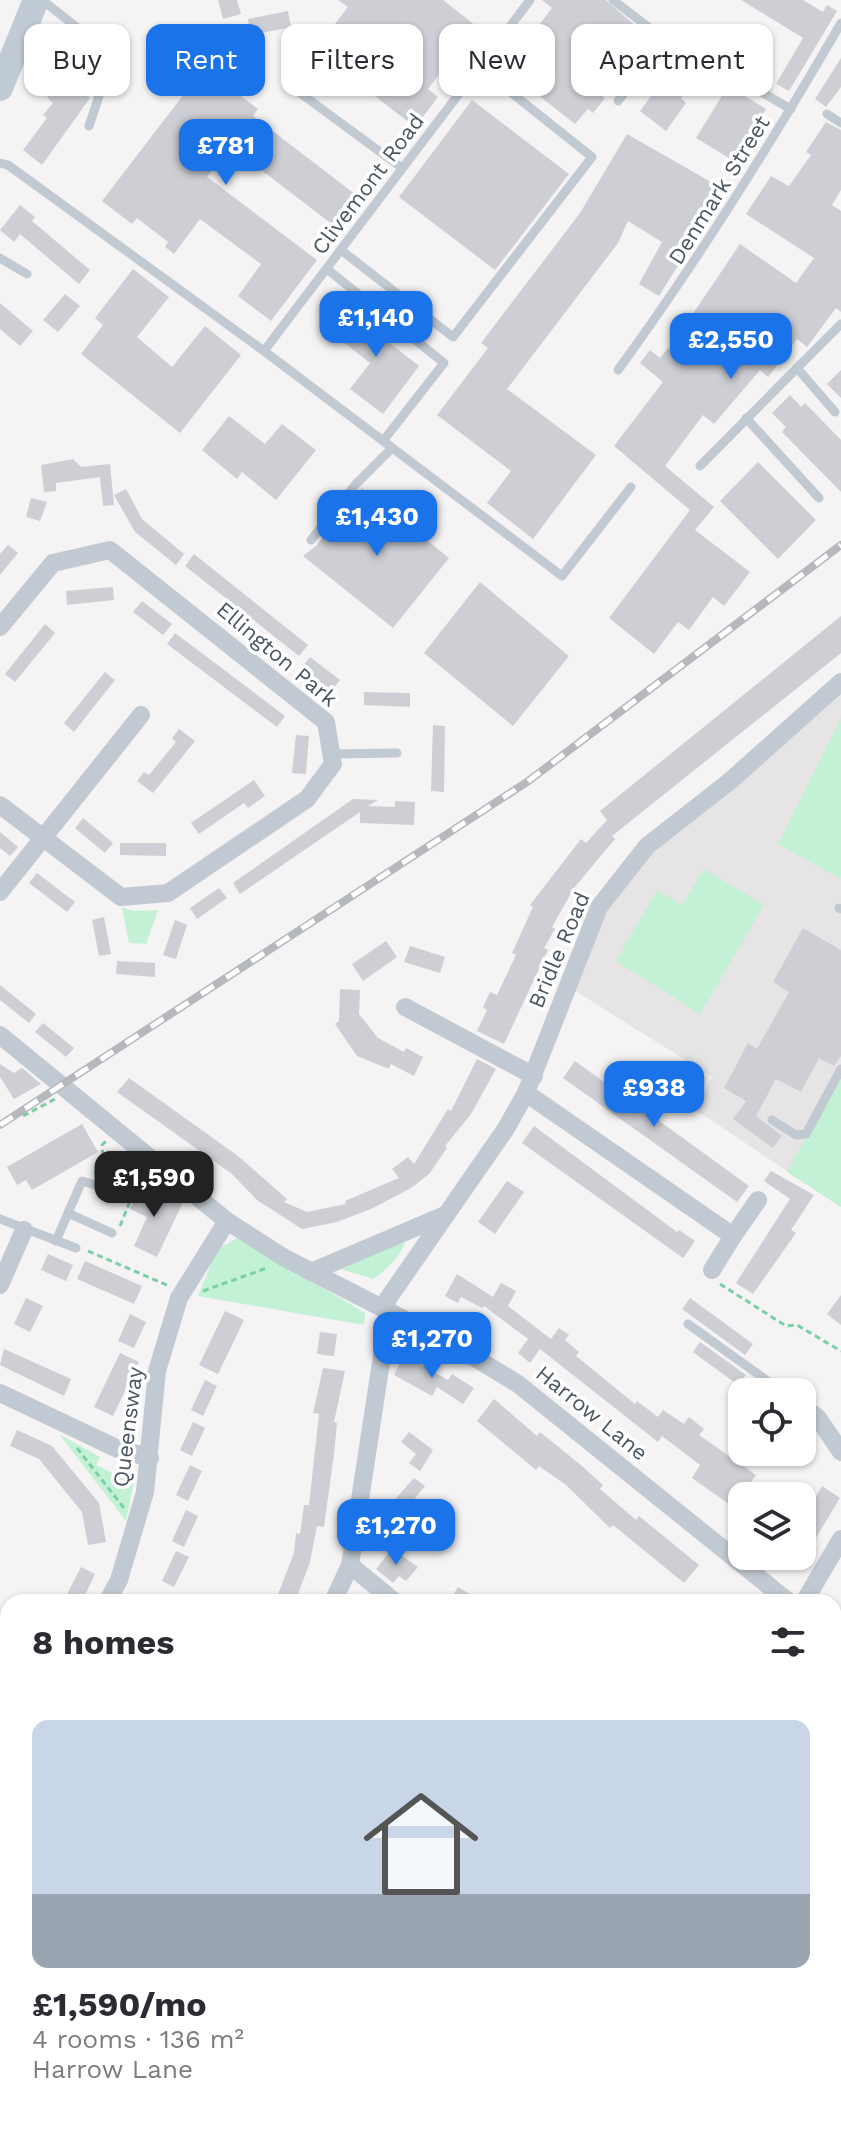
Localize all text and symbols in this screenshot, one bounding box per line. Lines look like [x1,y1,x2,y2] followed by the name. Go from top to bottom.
[24,24,130,96] chip: Buy
[146,24,265,96] chip: Rent
[281,24,423,96] chip: Filters
[439,24,555,96] chip: New
[571,24,773,96] chip: Apartment
[307,109,429,259] street label: Clivemont Road
[663,111,775,269] street label: Denmark Street
[179,119,273,187] pin: £781
[197,130,255,160] text: £781
[311,291,441,359] pin: £1,140
[337,302,415,332] text: £1,140
[666,313,796,381] pin: £2,550
[688,324,774,354] text: £2,550
[312,490,442,558] pin: £1,430
[335,501,419,531] text: £1,430
[212,596,342,712] street label: Ellington Park
[523,888,595,1012] street label: Bridle Road
[607,1061,701,1129] pin: £938
[622,1072,686,1102] text: £938
[89,1151,219,1219] pin: £1,590
[113,1162,195,1192] text: £1,590
[367,1312,497,1380] pin: £1,270
[391,1323,473,1353] text: £1,270
[531,1360,653,1466] street label: Harrow Lane
[108,1365,148,1489] street label: Queensway
[728,1378,816,1570] map controls
[728,1378,816,1466] button: locate
[728,1482,816,1570] button: layers
[331,1499,461,1567] pin: £1,270
[355,1510,437,1540] text: £1,270
[766,1620,810,1664] icon: filters
[32,1622,174,1662] text: 8 homes
[349,1772,493,1916] icon: home
[32,1984,207,2024] text: £1,590/mo
[32,2024,244,2054] text: 4 rooms · 136 m²
[32,2054,193,2084] text: Harrow Lane

